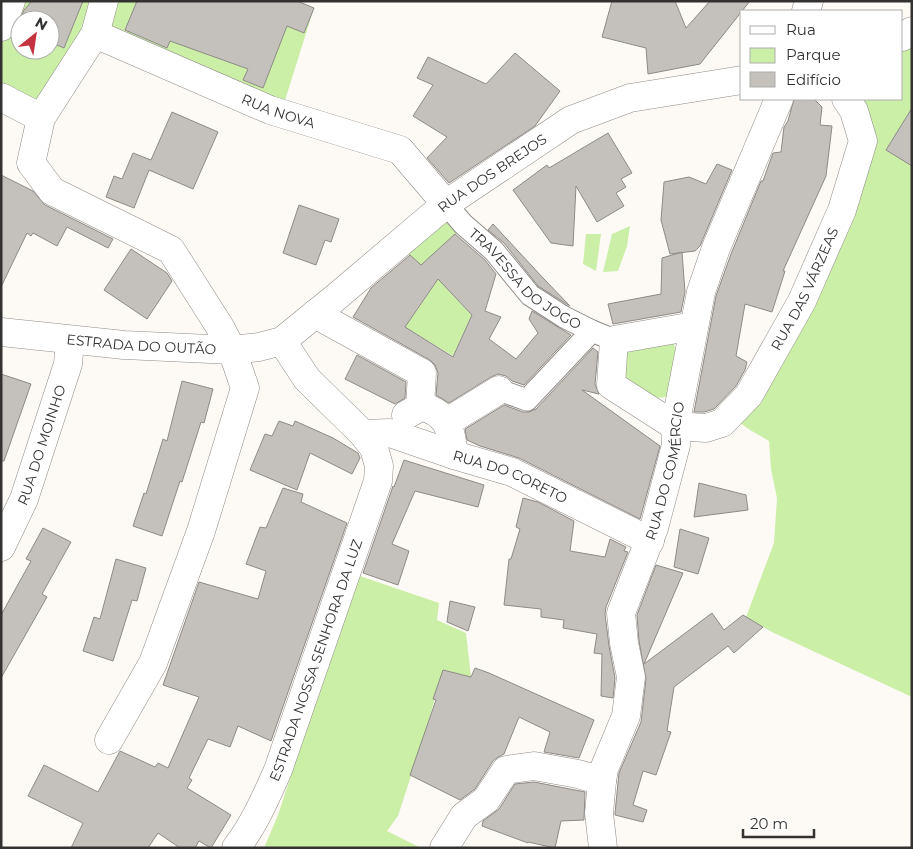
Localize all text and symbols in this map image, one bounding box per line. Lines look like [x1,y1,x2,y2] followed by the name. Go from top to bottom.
[10,10,60,60] north arrow
[740,10,903,100] legend
[32,13,51,34] text: N
[786,20,816,39] text: Rua
[786,45,841,64] text: Parque
[786,70,841,89] text: Edifício
[239,90,318,133] street label: RUA NOVA
[434,130,550,216] street label: RUA DOS BREJOS
[465,224,585,333] street label: TRAVESSA DO JOGO
[767,224,842,354] street label: RUA DAS VÁRZEAS
[66,330,217,358] street label: ESTRADA DO OUTÃO
[13,382,70,508] street label: RUA DO MOINHO
[641,400,689,543] street label: RUA DO COMÉRCIO
[451,446,571,507] street label: RUA DO CORETO
[265,537,366,784] street label: ESTRADA NOSSA SENHORA DA LUZ
[743,806,814,838] scale bar
[750,814,788,833] text: 20 m

